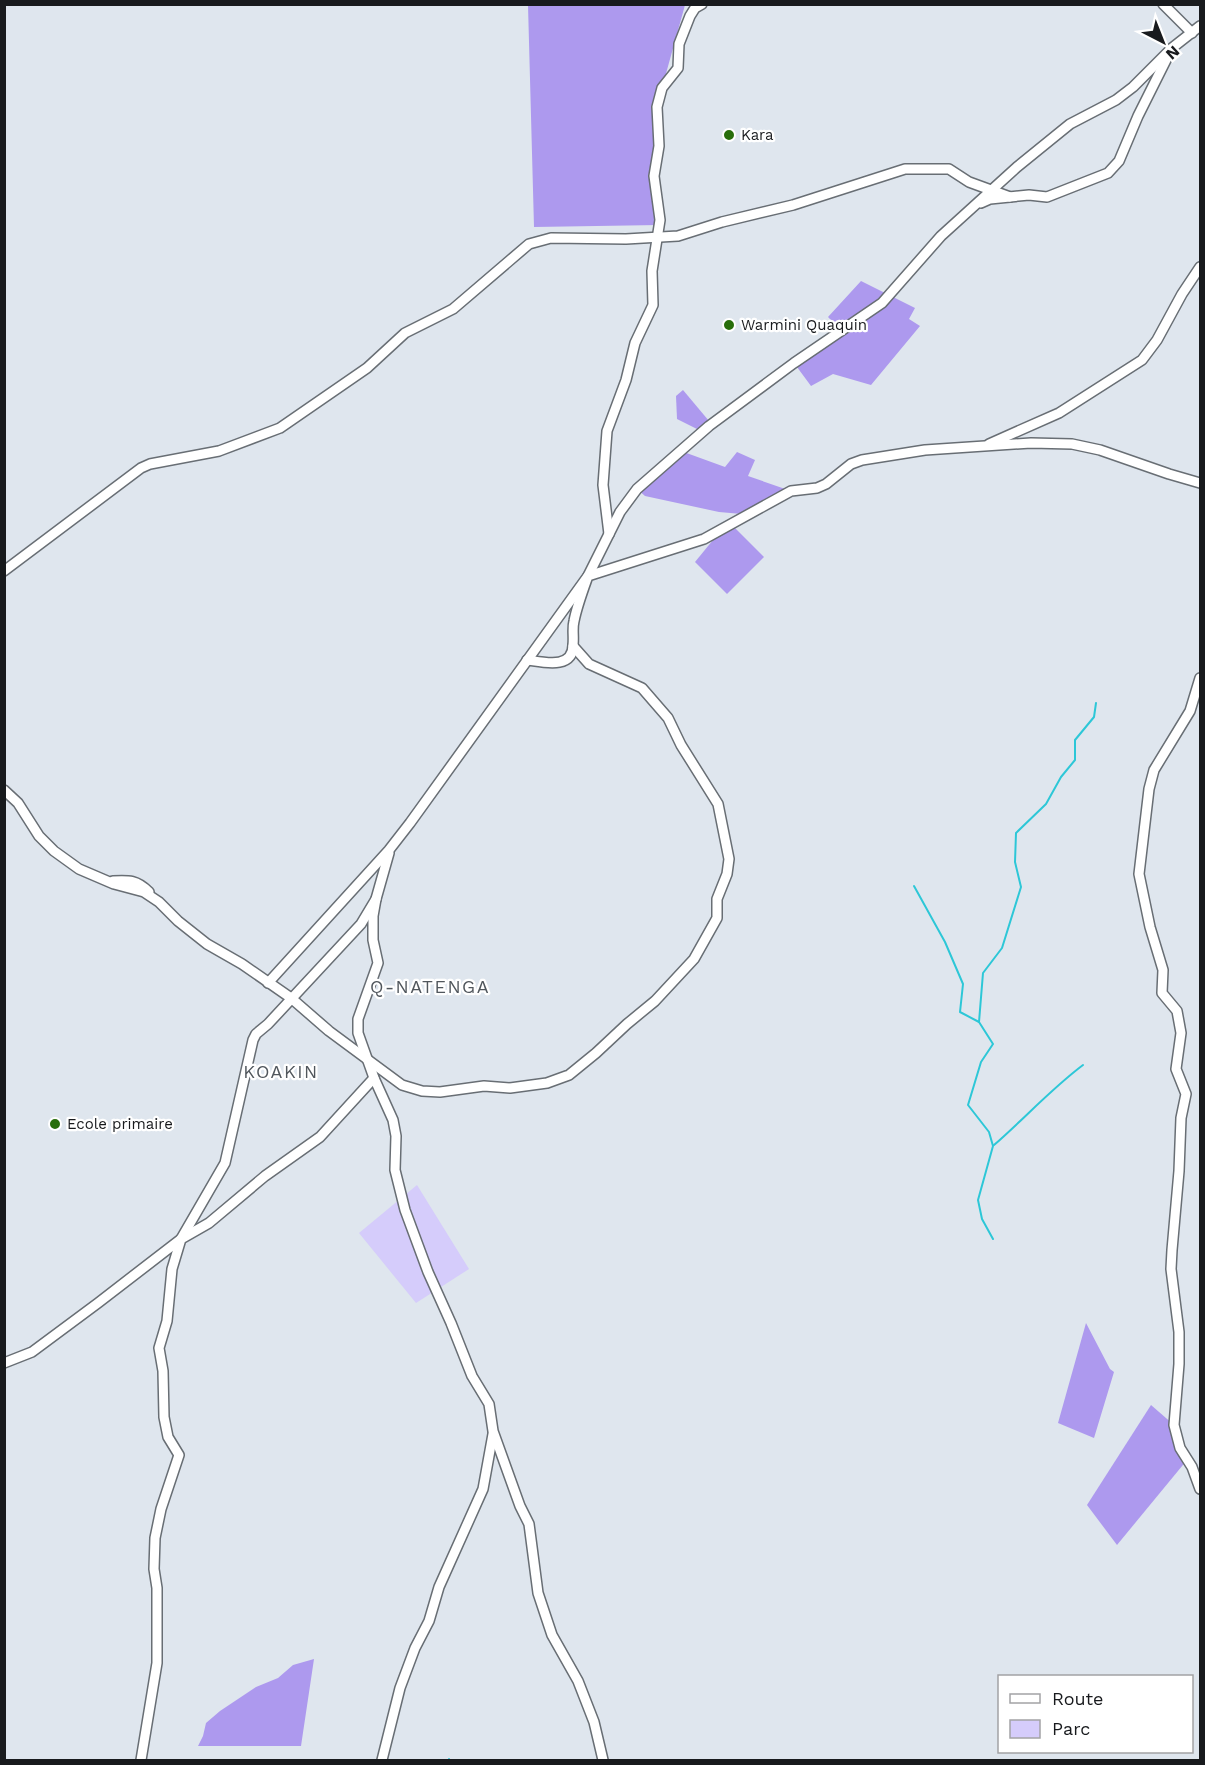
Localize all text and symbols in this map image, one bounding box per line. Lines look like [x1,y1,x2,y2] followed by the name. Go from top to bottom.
[1133,12,1193,72] north arrow
[1162,42,1183,64] text: N
[741,126,774,144] place label: Kara
[722,128,736,142] marker: Kara
[741,316,867,334] place label: Warmini Quaquin
[722,318,736,332] marker: Warmini Quaquin
[370,976,490,997] district label: Q-NATENGA
[243,1061,319,1082] district label: KOAKIN
[67,1115,173,1133] place label: Ecole primaire
[48,1117,62,1131] marker: Ecole primaire
[998,1675,1193,1753] legend
[1052,1688,1104,1709] text: Route
[1052,1718,1090,1739] text: Parc

